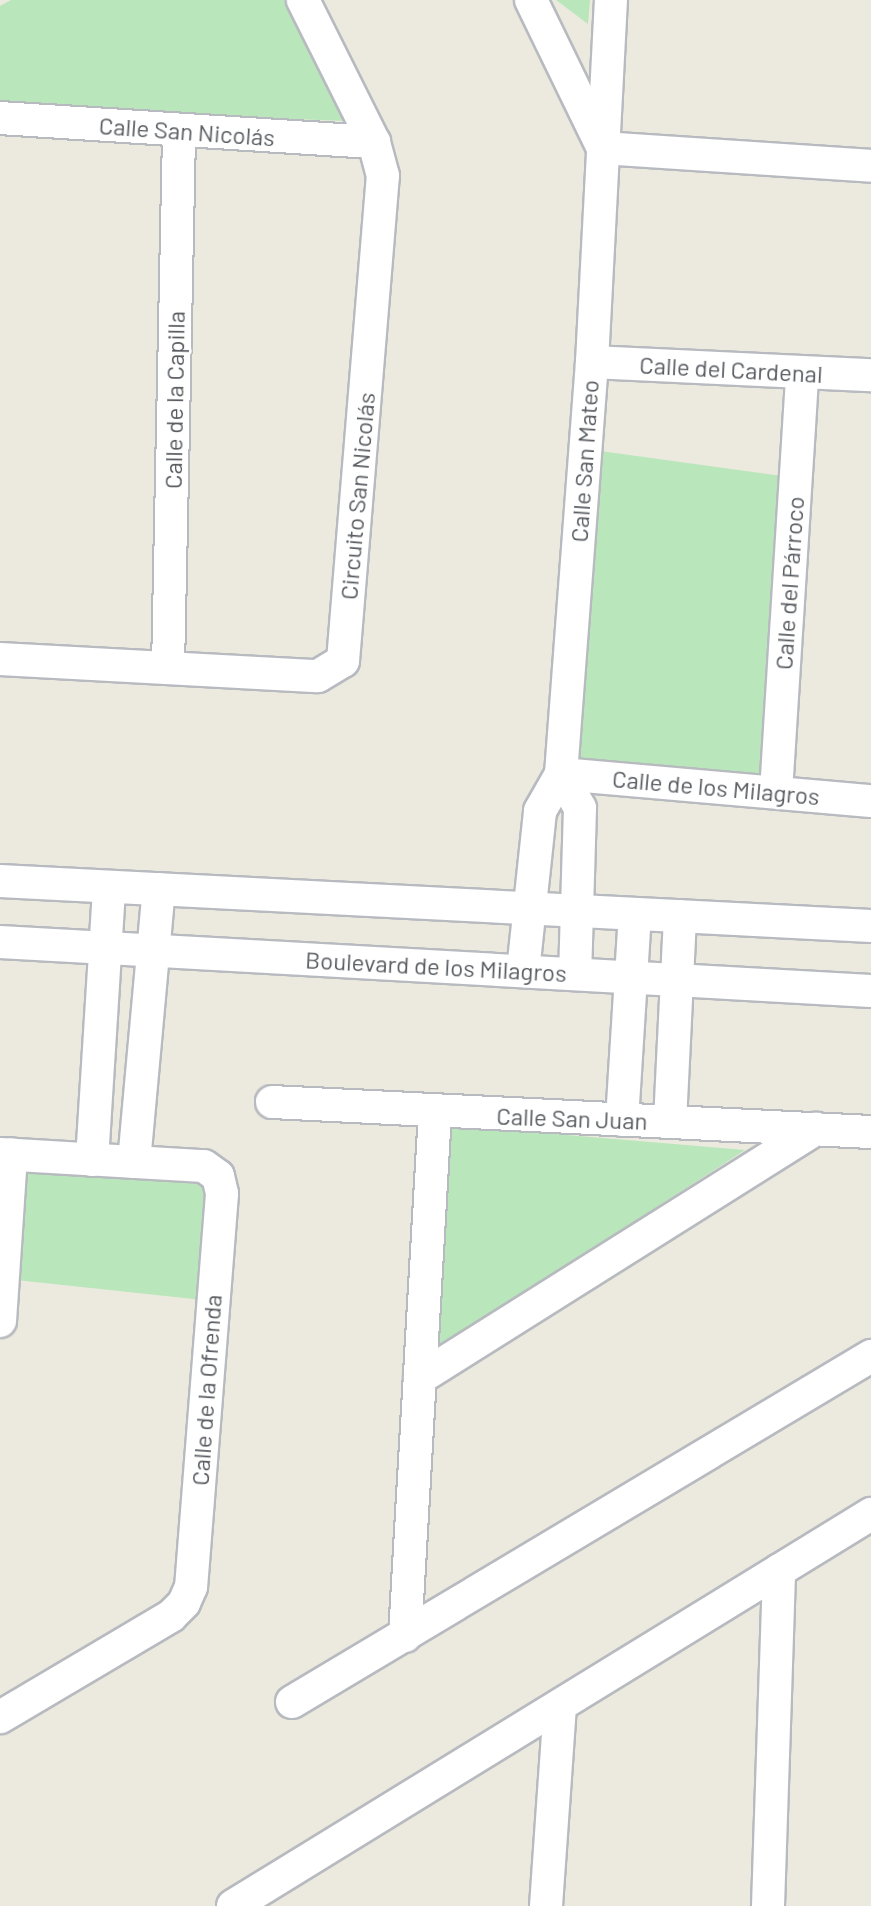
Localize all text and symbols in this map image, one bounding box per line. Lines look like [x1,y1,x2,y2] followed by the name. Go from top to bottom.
[98,110,276,152] street label: Calle San Nicolás
[158,311,190,489] street label: Calle de la Capilla
[639,350,823,388] street label: Calle del Cardenal
[564,379,604,543] street label: Calle San Mateo
[334,391,380,601] street label: Circuito San Nicolás
[769,495,809,671] street label: Calle del Párroco
[611,764,821,810] street label: Calle de los Milagros
[305,945,567,987] street label: Boulevard de los Milagros
[496,1101,648,1135] street label: Calle San Juan
[185,1293,227,1487] street label: Calle de la Ofrenda

